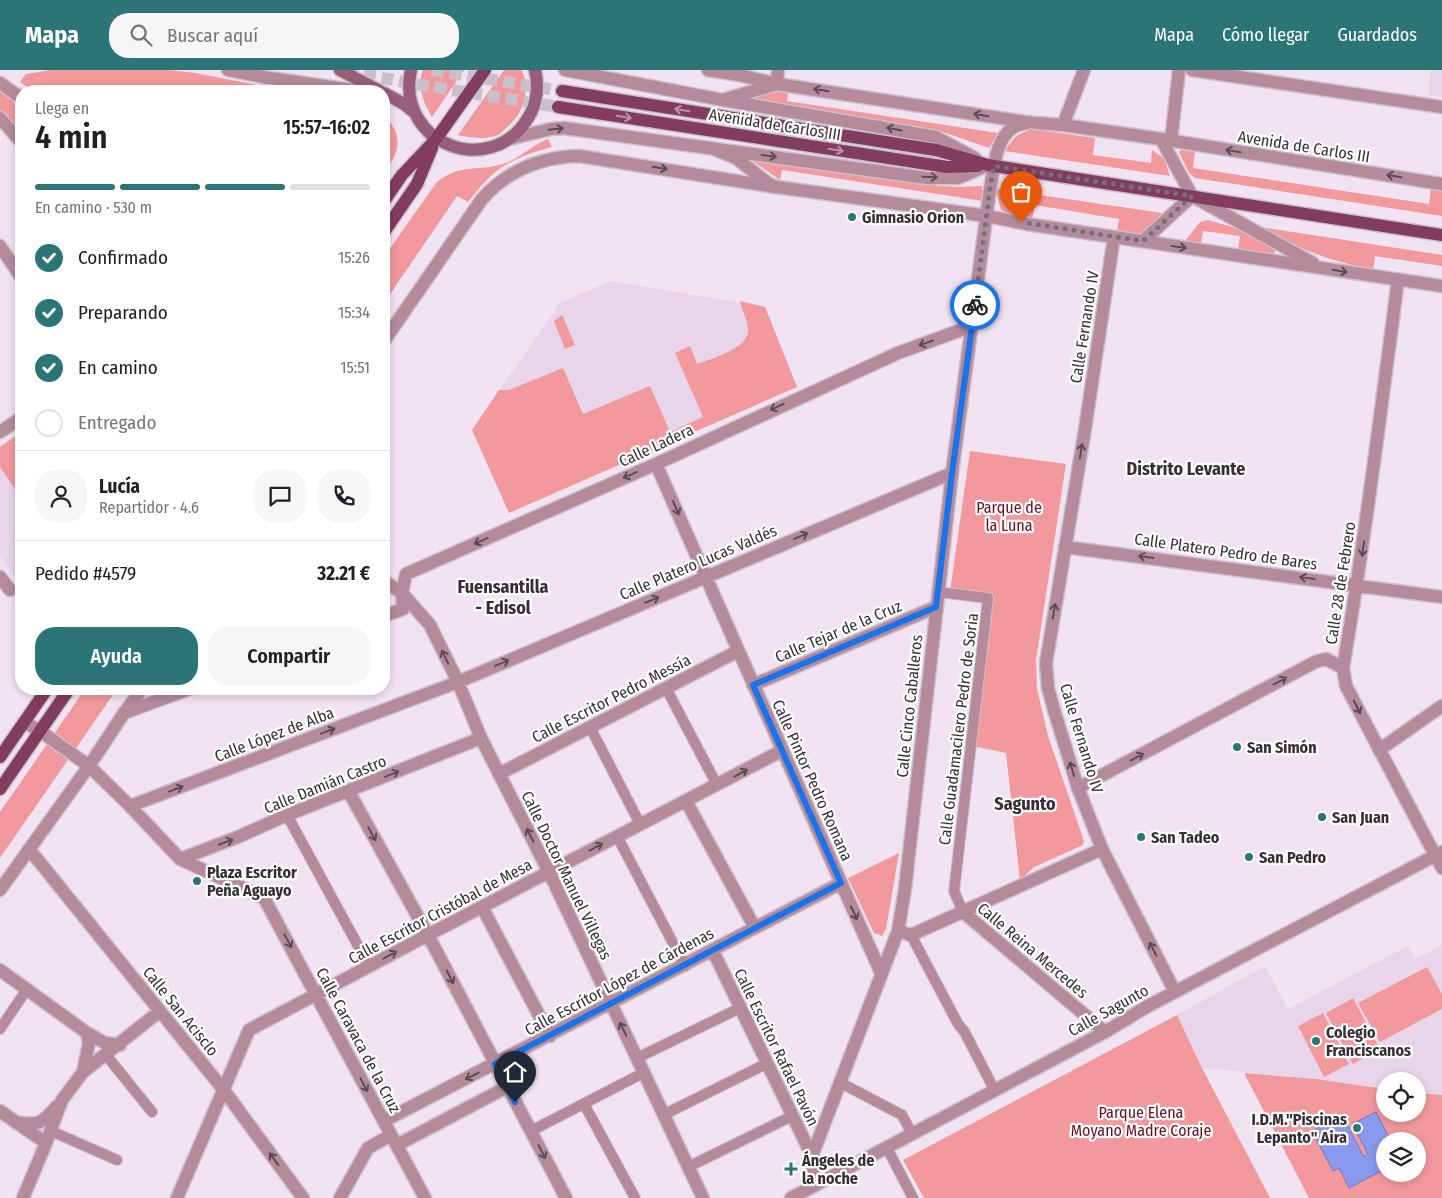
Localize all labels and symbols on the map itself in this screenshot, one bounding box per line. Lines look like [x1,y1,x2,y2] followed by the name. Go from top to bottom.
[813,85,829,95] one-way arrow
[674,105,690,115] one-way arrow
[708,105,842,144] street label: Avenida de Carlos III
[974,110,990,120] one-way arrow
[616,113,632,123] one-way arrow
[548,124,564,134] one-way arrow
[887,124,903,134] one-way arrow
[1237,127,1371,166] street label: Avenida de Carlos III
[1226,145,1242,155] one-way arrow
[828,146,844,156] one-way arrow
[761,151,777,161] one-way arrow
[652,164,668,174] one-way arrow
[1000,171,1042,222] pin
[1386,171,1402,181] one-way arrow
[922,173,938,182] one-way arrow
[862,208,964,227] place label: Gimnasio Orion
[846,211,858,223] marker: Gimnasio Orion
[1171,242,1187,252] one-way arrow
[1332,266,1348,276] one-way arrow
[1066,269,1103,385] street label: Calle Fernando IV
[950,280,1000,330] courier
[919,339,934,348] one-way arrow
[770,403,785,413] one-way arrow
[616,420,697,471] street label: Calle Ladera
[1077,443,1087,459] one-way arrow
[1127,458,1245,480] district label: Distrito Levante
[623,471,638,481] one-way arrow
[976,498,1042,535] park label: Parque de la Luna
[671,500,681,515] one-way arrow
[1321,520,1360,646] street label: Calle 28 de Febrero
[617,521,780,604] street label: Calle Platero Lucas Valdés
[1133,529,1319,574] street label: Calle Platero Pedro de Bares
[794,531,809,540] one-way arrow
[474,537,489,547] one-way arrow
[1357,540,1367,556] one-way arrow
[1138,552,1154,562] one-way arrow
[1299,573,1315,583] one-way arrow
[457,576,549,619] district label: Fuensantilla - Edisol
[644,594,659,604] one-way arrow
[772,596,904,667] street label: Calle Tejar de la Cruz
[1049,603,1059,619] one-way arrow
[935,612,982,846] street label: Calle Guadamacilero Pedro de Soria
[893,634,926,778] street label: Calle Cinco Caballeros
[440,649,450,664] one-way arrow
[529,650,694,747] street label: Calle Escritor Pedro Messía
[494,658,509,668] one-way arrow
[1273,676,1288,686] one-way arrow
[1056,681,1107,796] street label: Calle Fernando IV
[768,697,857,864] street label: Calle Pintor Pedro Romana
[1353,699,1362,714] one-way arrow
[212,703,337,766] street label: Calle López de Alba
[320,726,335,735] one-way arrow
[1247,738,1317,757] place label: San Simón
[1231,741,1243,753] marker: San Simón
[261,751,389,818] street label: Calle Damián Castro
[1129,752,1144,761] one-way arrow
[1067,762,1077,778] one-way arrow
[733,768,748,778] one-way arrow
[384,769,400,778] one-way arrow
[168,784,183,793] one-way arrow
[517,788,616,963] street label: Calle Doctor Manuel Villegas
[994,793,1056,815] district label: Sagunto
[1332,808,1389,827] place label: San Juan
[1316,811,1328,823] marker: San Juan
[367,827,377,842] one-way arrow
[525,827,535,842] one-way arrow
[1151,828,1220,847] place label: San Tadeo
[1135,831,1147,843] marker: San Tadeo
[218,837,233,846] one-way arrow
[588,842,603,851] one-way arrow
[1259,848,1326,867] place label: San Pedro
[1243,851,1255,863] marker: San Pedro
[345,855,535,968] street label: Calle Escritor Cristóbal de Mesa
[207,863,297,900] place label: Plaza Escritor Peña Aguayo
[191,875,203,887] marker: Plaza Escritor Peña Aguayo
[974,899,1092,1002] street label: Calle Reina Mercedes
[850,905,860,920] one-way arrow
[521,923,717,1039] street label: Calle Escritor López de Cárdenas
[283,934,293,948] one-way arrow
[1148,942,1157,957] one-way arrow
[382,950,397,959] one-way arrow
[139,963,222,1060] street label: Calle San Acisclo
[312,965,405,1116] street label: Calle Caravaca de la Cruz
[730,965,823,1129] street label: Calle Escritor Rafael Pavón
[446,969,455,984] one-way arrow
[1065,981,1152,1040] street label: Calle Sagunto
[618,1021,628,1036] one-way arrow
[1326,1023,1411,1060] place label: Colegio Franciscanos
[1310,1035,1322,1047] marker: Colegio Franciscanos
[494,1051,536,1102] pin
[465,1071,480,1081] one-way arrow
[360,1077,370,1091] one-way arrow
[1071,1103,1211,1140] park label: Parque Elena Moyano Madre Coraje
[1252,1110,1347,1147] place label: I.D.M."Piscinas Lepanto" Aira
[1351,1122,1363,1134] marker: I.D.M."Piscinas Lepanto" Aira
[538,1144,547,1159] one-way arrow
[801,1150,874,1188] place label: Ángeles de la noche
[269,1153,280,1166] one-way arrow
[784,1162,798,1176] marker: Ángeles de la noche

